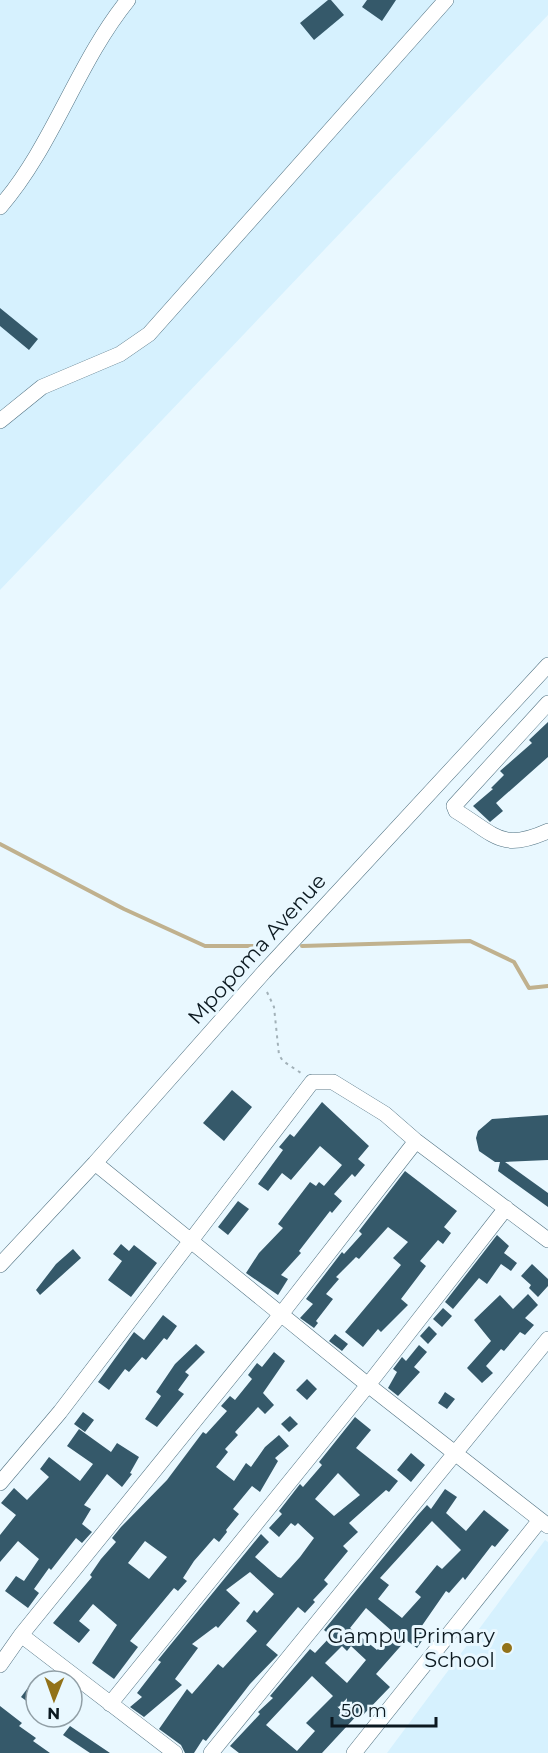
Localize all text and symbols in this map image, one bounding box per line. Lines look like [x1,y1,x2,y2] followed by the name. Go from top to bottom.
[182,868,331,1029] street label: Mpopoma Avenue
[327,1623,496,1672] place label: Gampu Primary School
[500,1641,514,1655] marker: Gampu Primary School
[24,1669,84,1729] north arrow
[332,1690,436,1728] scale bar
[341,1700,387,1722] text: 50 m
[47,1704,60,1723] text: N

